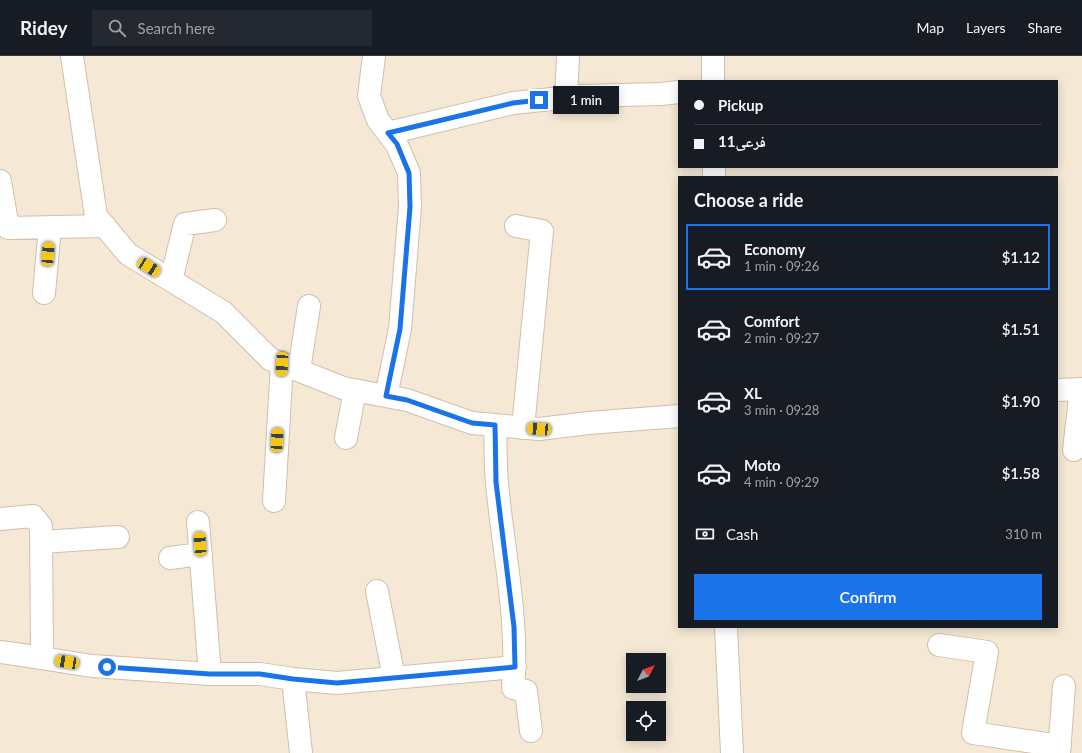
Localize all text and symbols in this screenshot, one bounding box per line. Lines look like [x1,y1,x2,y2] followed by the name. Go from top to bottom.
[92,10,372,46] search box
[20,16,68,39] text: Ridey
[106,17,128,39] icon: search
[138,19,215,37] text: Search here
[916,19,944,36] text: Map
[966,19,1006,36] text: Layers
[1028,19,1062,36] text: Share
[553,86,619,114] callout: 1 min
[530,91,548,109] route end
[570,92,602,108] text: 1 min
[718,96,763,114] text: Pickup
[718,132,766,150] text: فرعی11
[694,189,803,211] text: Choose a ride
[696,239,732,275] icon: car
[744,240,805,258] text: Economy
[41,242,55,266] car
[1002,248,1040,266] text: $1.12
[136,256,162,278] car
[744,258,819,274] text: 1 min · 09:26
[696,311,732,347] icon: car
[744,312,800,330] text: Comfort
[1002,320,1040,338] text: $1.51
[744,330,819,346] text: 2 min · 09:27
[275,352,289,376] car
[696,383,732,419] icon: car
[744,384,762,402] text: XL
[1002,392,1040,410] text: $1.90
[744,402,819,418] text: 3 min · 09:28
[527,422,551,436] car
[270,428,284,452] car
[696,455,732,491] icon: car
[744,456,781,474] text: Moto
[1002,464,1040,482] text: $1.58
[744,474,819,490] text: 4 min · 09:29
[694,523,716,545] icon: cash
[726,525,758,543] text: Cash
[1005,526,1042,542] text: 310 m
[193,532,207,556] car
[694,574,1042,620] button: Confirm
[626,653,666,693] north arrow
[626,653,666,741] map controls
[54,654,80,670] car
[98,658,116,676] route start
[626,701,666,741] button: locate

